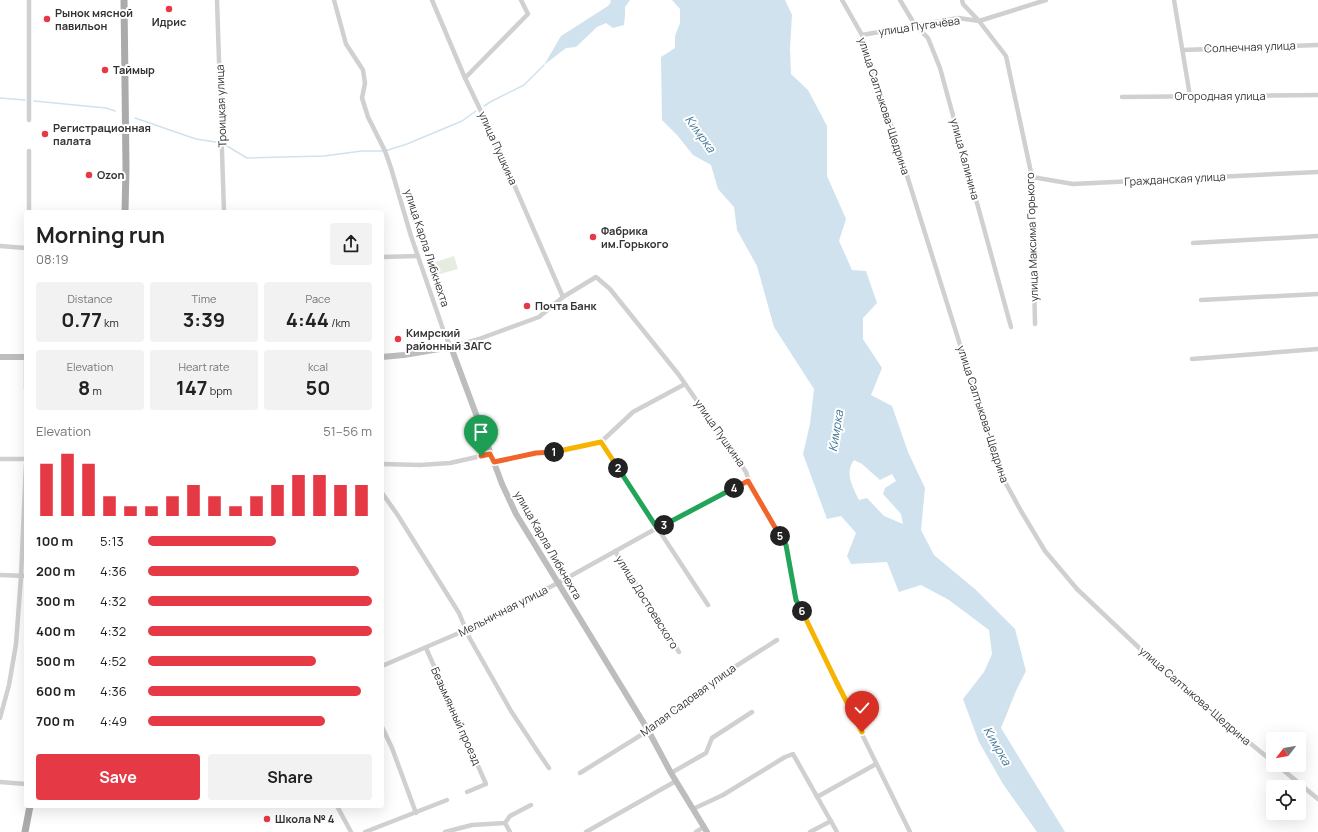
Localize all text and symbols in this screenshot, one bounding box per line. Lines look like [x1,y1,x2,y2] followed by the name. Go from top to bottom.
[164,4,174,14] marker: Идрис
[55,5,133,33] place label: Рынок мясной павильон
[877,12,961,39] street label: улица Пугачёва
[42,14,52,24] marker: Рынок мясной павильон
[152,14,186,29] place label: Идрис
[855,35,914,176] street label: улица Салтыкова-Щедрина
[1204,37,1296,56] street label: Солнечная улица
[113,62,155,77] place label: Таймыр
[212,64,229,148] street label: Троицкая улица
[100,65,110,75] marker: Таймыр
[1174,88,1266,103] street label: Огородная улица
[475,108,521,187] street label: улица Пушкина
[681,112,720,157] water label: Кимрка
[947,116,984,201] street label: улица Калинина
[53,120,151,148] place label: Регистрационная палата
[40,129,50,139] marker: Регистрационная палата
[97,167,124,182] place label: Ozon
[1124,168,1226,189] street label: Гражданская улица
[84,170,94,180] marker: Ozon
[1022,172,1041,302] street label: улица Максима Горького
[401,187,454,309] street label: улица Карла Либкнехта
[36,220,165,250] text: Morning run
[330,223,372,265] button: share
[601,223,669,251] place label: Фабрика им.Горького
[588,232,598,242] marker: Фабрика им.Горького
[36,250,69,268] text: 08:19
[67,291,113,306] text: Distance
[192,291,216,306] text: Time
[306,291,330,306] text: Pace
[535,298,598,313] place label: Почта Банк
[522,301,532,311] marker: Почта Банк
[61,306,102,333] text: 0.77
[183,306,225,333] text: 3:39
[286,306,329,333] text: 4:44
[102,315,119,330] text: km
[329,315,350,330] text: /km
[406,325,492,353] place label: Кимрский районный ЗАГС
[393,334,403,344] marker: Кимрский районный ЗАГС
[954,343,1013,484] street label: улица Салтыкова-Щедрина
[67,359,113,374] text: Elevation
[178,359,230,374] text: Heart rate
[308,359,328,374] text: kcal
[78,374,90,401] text: 8
[176,374,208,401] text: 147
[306,374,330,401] text: 50
[90,383,102,398] text: m
[208,383,232,398] text: bpm
[692,396,749,470] street label: улица Пушкина
[824,408,847,453] water label: Кимрка
[464,415,498,456] pin
[470,421,492,443] icon: arrive
[36,422,91,440] text: Elevation
[323,422,372,440] text: 51–56 m
[544,442,564,462] pin: 1
[552,444,556,459] text: 1
[608,458,628,478] pin: 2
[615,460,621,475] text: 2
[724,478,744,498] pin: 4
[731,480,737,495] text: 4
[511,488,586,602] street label: улица Карла Либкнехта
[654,515,674,535] pin: 3
[661,517,667,532] text: 3
[770,526,790,546] pin: 5
[777,528,783,543] text: 5
[36,532,73,550] text: 100 m
[100,532,124,550] text: 5:13
[613,552,683,652] street label: улица Достоевского
[36,562,75,580] text: 200 m
[100,562,127,580] text: 4:36
[456,582,550,640] street label: Мельничная улица
[36,592,75,610] text: 300 m
[100,592,126,610] text: 4:32
[792,601,812,621] pin: 6
[799,603,805,618] text: 6
[36,622,75,640] text: 400 m
[100,622,126,640] text: 4:32
[1136,643,1254,748] street label: улица Салтыкова-Щедрина
[36,652,75,670] text: 500 m
[100,652,126,670] text: 4:52
[637,660,738,739] street label: Малая Садовая улица
[428,664,485,768] street label: Безымянный проезд
[36,682,75,700] text: 600 m
[100,682,127,700] text: 4:36
[845,691,879,732] pin
[851,697,873,719] icon: check
[36,712,74,730] text: 700 m
[100,712,127,730] text: 4:49
[980,723,1016,769] water label: Кимрка
[1266,732,1306,772] north arrow
[1266,732,1306,820] map controls
[36,754,200,800] button: Save
[208,754,372,800] button: Share
[1266,780,1306,820] button: locate
[275,811,335,826] place label: Школа № 4
[262,814,272,824] marker: Школа № 4

